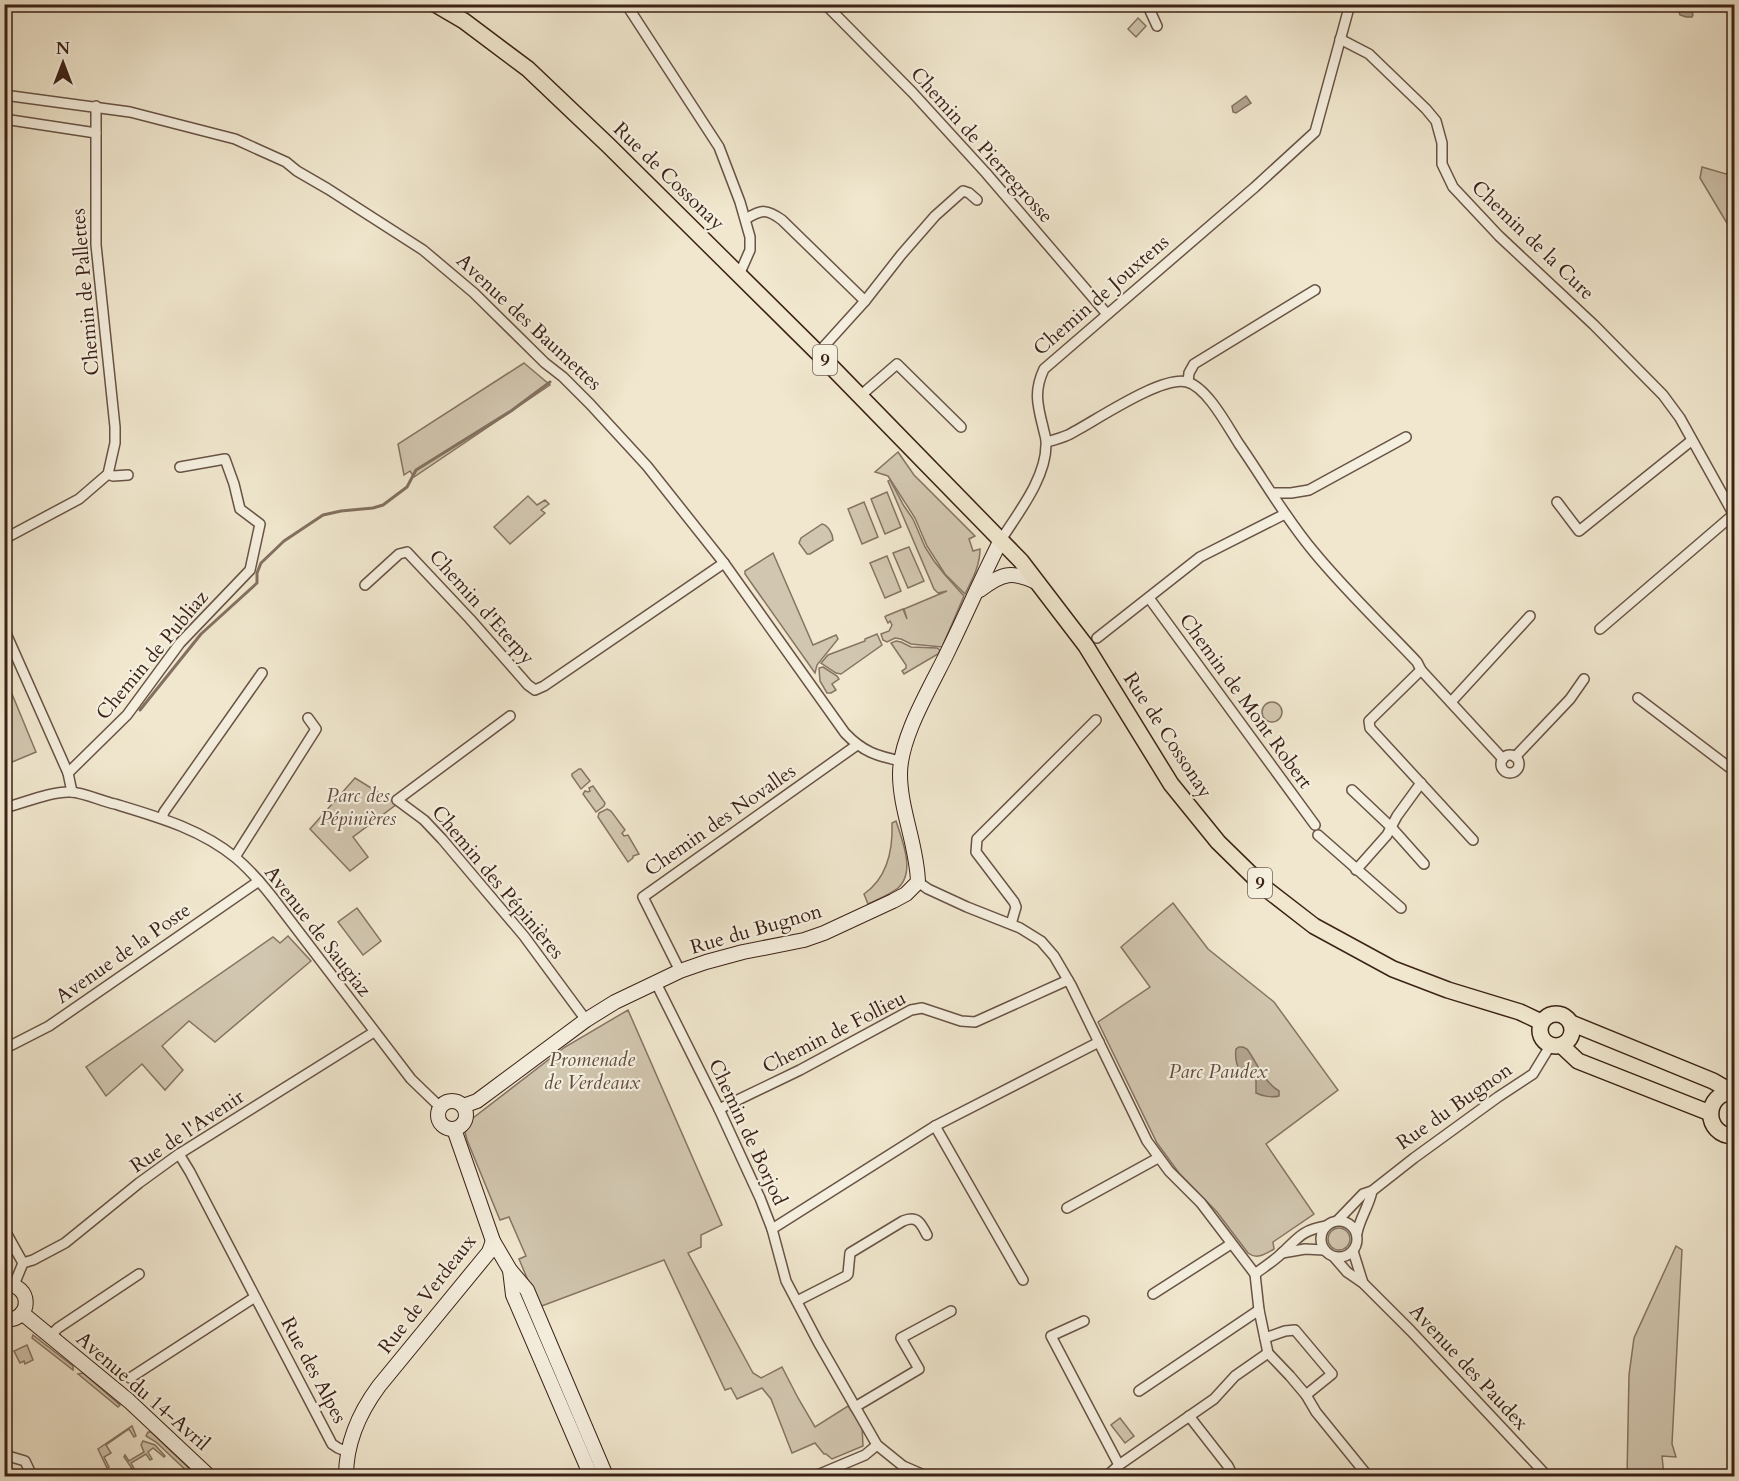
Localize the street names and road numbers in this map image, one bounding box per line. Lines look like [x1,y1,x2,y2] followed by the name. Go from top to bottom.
[904,61,1060,229] street label: Chemin de Pierregrosse
[607,116,731,236] street label: Rue de Cossonay
[1466,174,1600,306] street label: Chemin de la Cure
[64,207,106,377] street label: Chemin de Pallettes
[1027,228,1175,362] street label: Chemin de Jouxtens
[450,247,608,397] street label: Avenue des Baumettes
[813,345,837,375] road number: 9
[423,544,541,671] street label: Chemin d'Eterpy
[90,584,214,726] street label: Chemin de Publiaz
[1173,608,1319,795] street label: Chemin de Mont Robert
[1117,667,1219,804] street label: Rue de Cossonay
[639,758,801,882] street label: Chemin des Novalles
[426,800,570,964] street label: Chemin des Pépinières
[258,860,378,1002] street label: Avenue de Saugiaz
[1248,868,1272,898] road number: 9
[50,896,196,1010] street label: Avenue de la Poste
[687,897,826,961] street label: Rue du Bugnon
[758,984,910,1080] street label: Chemin de Follieu
[702,1054,794,1210] street label: Chemin de Borjod
[1391,1056,1518,1156] street label: Rue du Bugnon
[125,1083,250,1179] street label: Rue de l'Avenir
[372,1229,482,1359] street label: Rue de Verdeaux
[1404,1298,1535,1436] street label: Avenue des Paudex
[275,1312,353,1428] street label: Rue des Alpes
[70,1325,216,1457] street label: Avenue du 14-Avril

